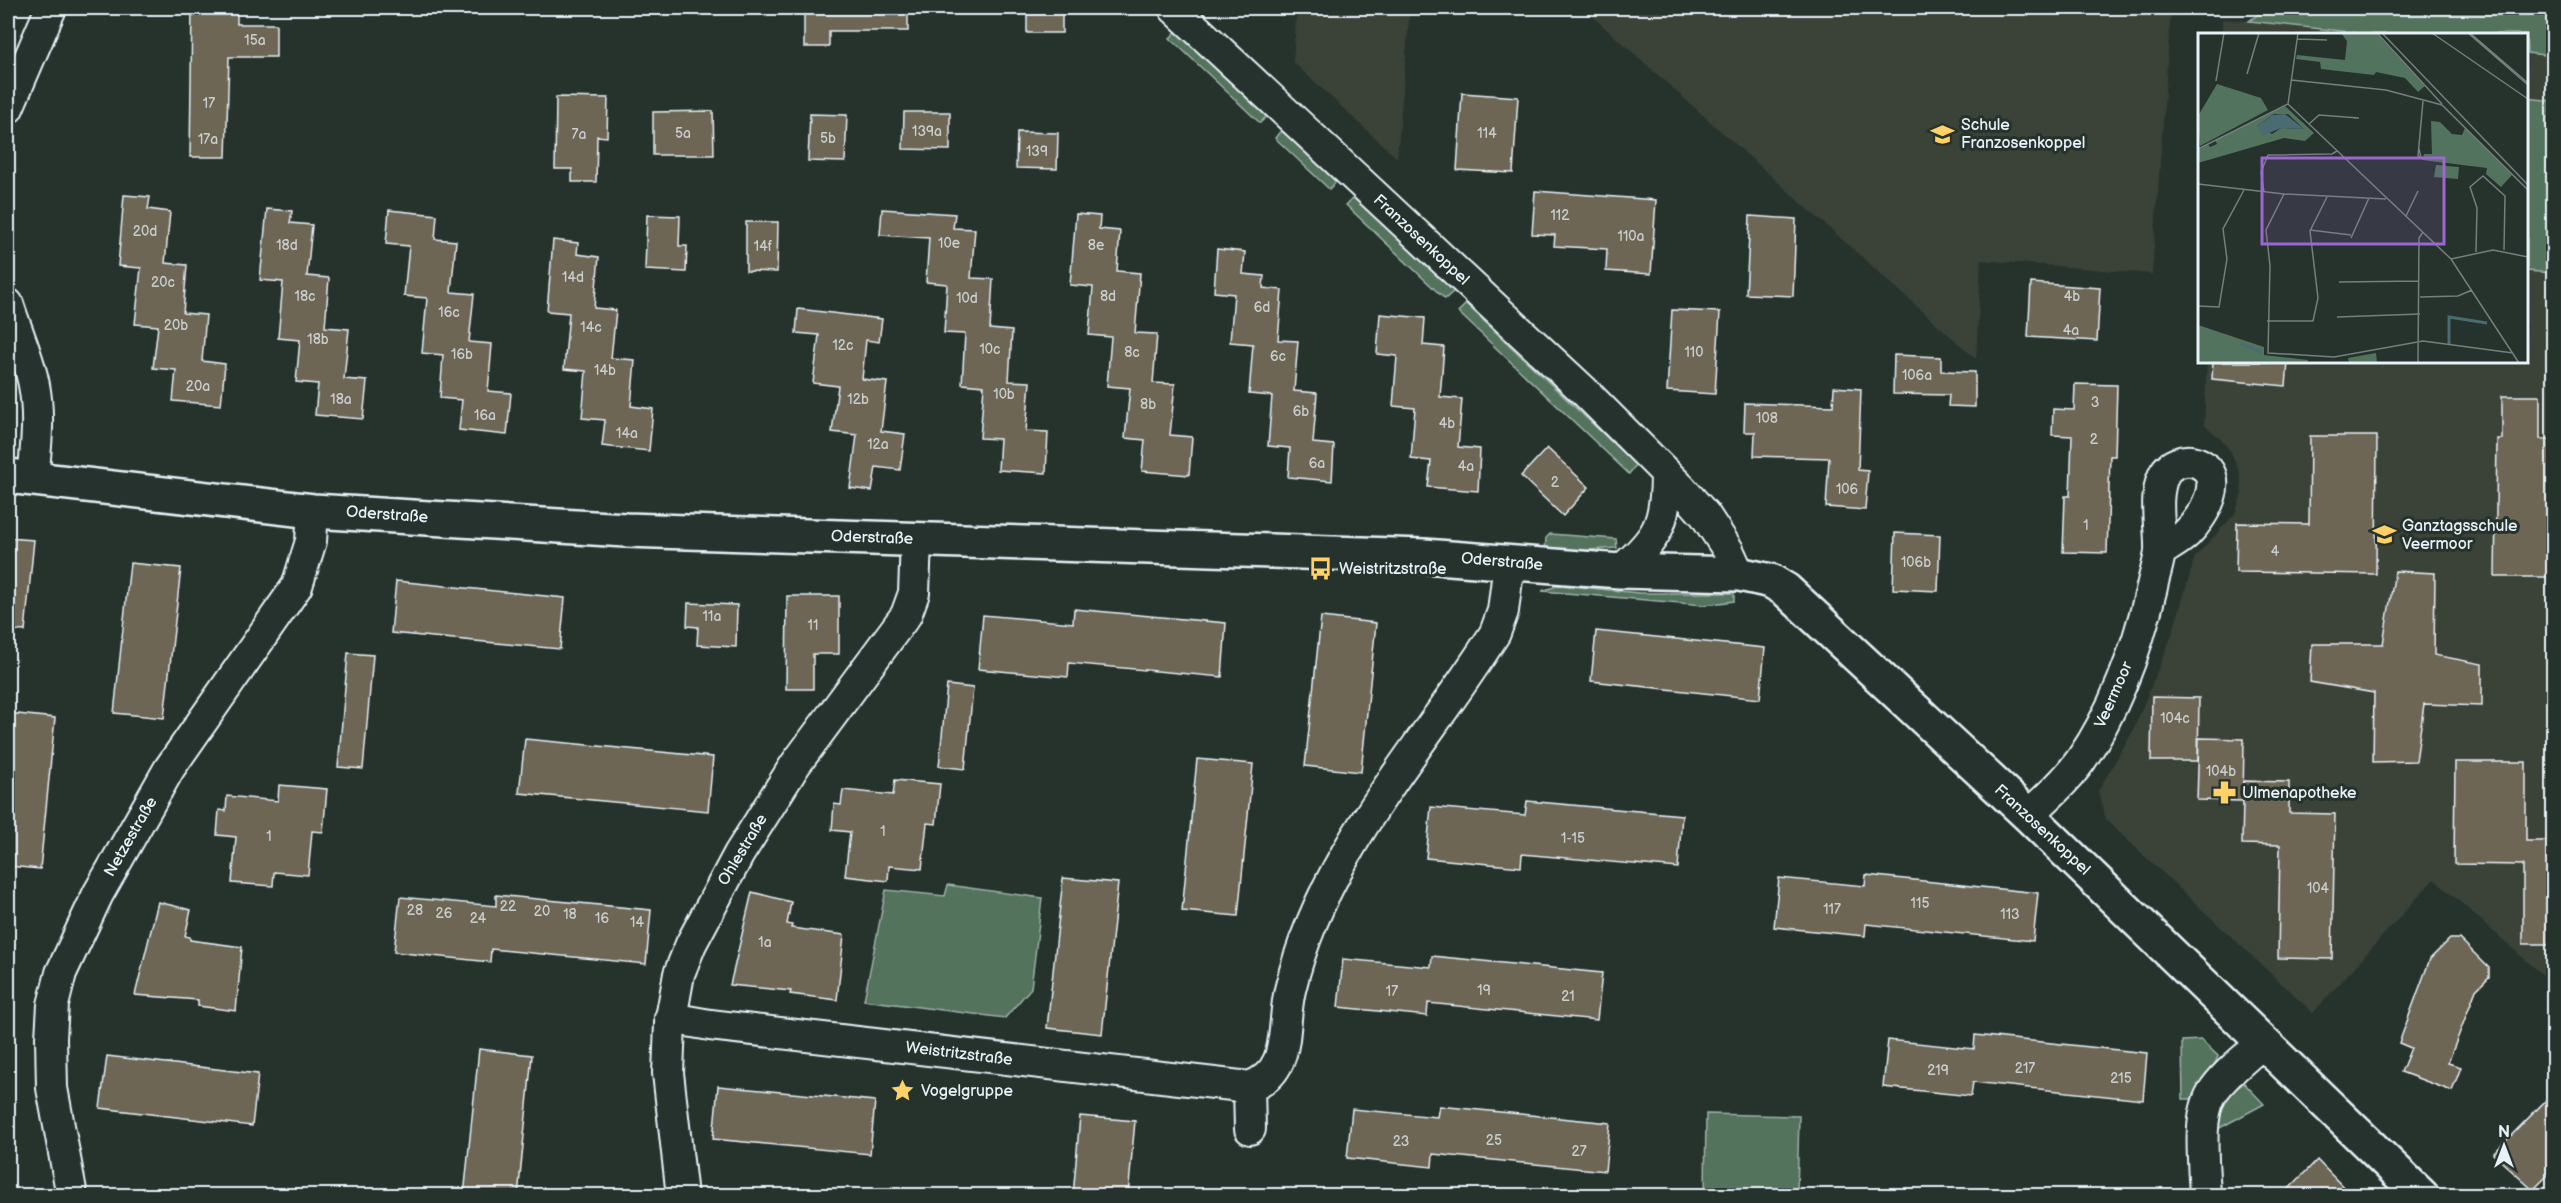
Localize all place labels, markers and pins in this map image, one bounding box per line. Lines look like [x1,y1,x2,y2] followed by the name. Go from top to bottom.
[1961,116,2085,153] place label: Schule Franzosenkoppel
[1930,121,1956,147] school or university icon: Schule Franzosenkoppel
[2402,517,2518,554] place label: Ganztagsschule Veermoor
[2371,522,2397,548] school or university icon: Ganztagsschule Veermoor
[1308,556,1334,582] bus stop icon: Weistritzstraße
[1339,560,1447,579] place label: Weistritzstraße
[2211,780,2237,806] pharmacy icon: Ulmenapotheke
[2242,784,2357,803] place label: Ulmenapotheke
[890,1078,916,1104] place icon: Vogelgruppe
[921,1082,1013,1101] place label: Vogelgruppe

